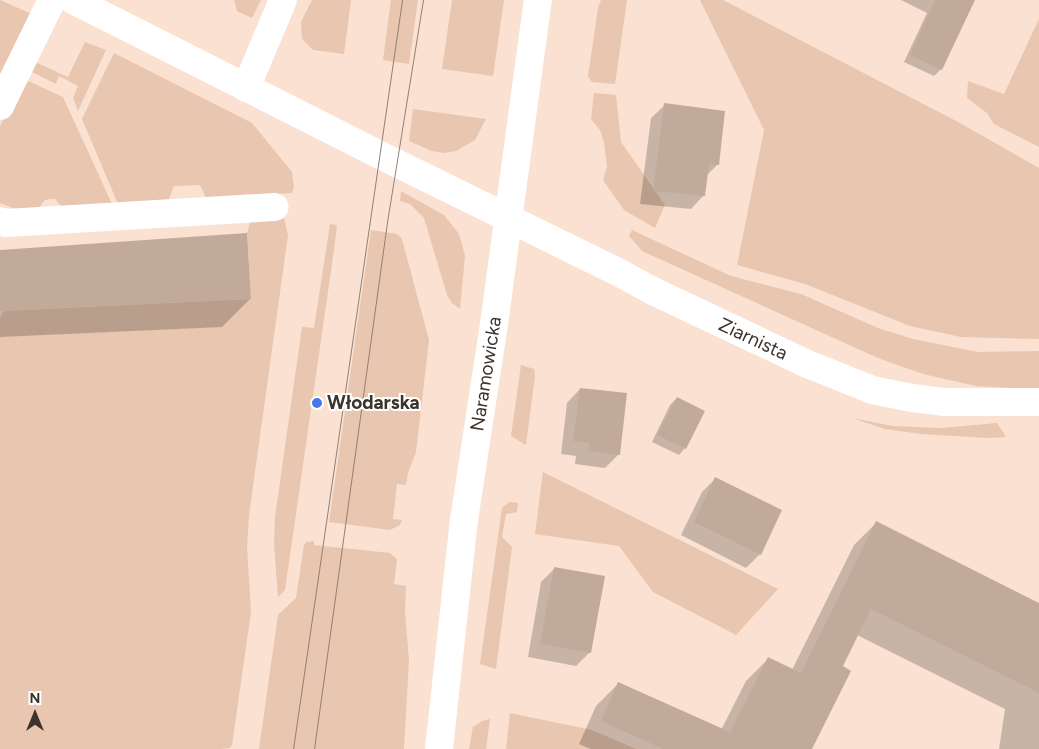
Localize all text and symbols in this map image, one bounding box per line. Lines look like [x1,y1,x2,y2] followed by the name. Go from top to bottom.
[715,313,791,365] street label: Ziarnista
[466,315,506,433] street label: Naramowicka
[327,392,420,414] place label: Włodarska
[311,397,323,409] marker: Włodarska
[10,689,60,739] north arrow
[30,690,40,707] text: N

